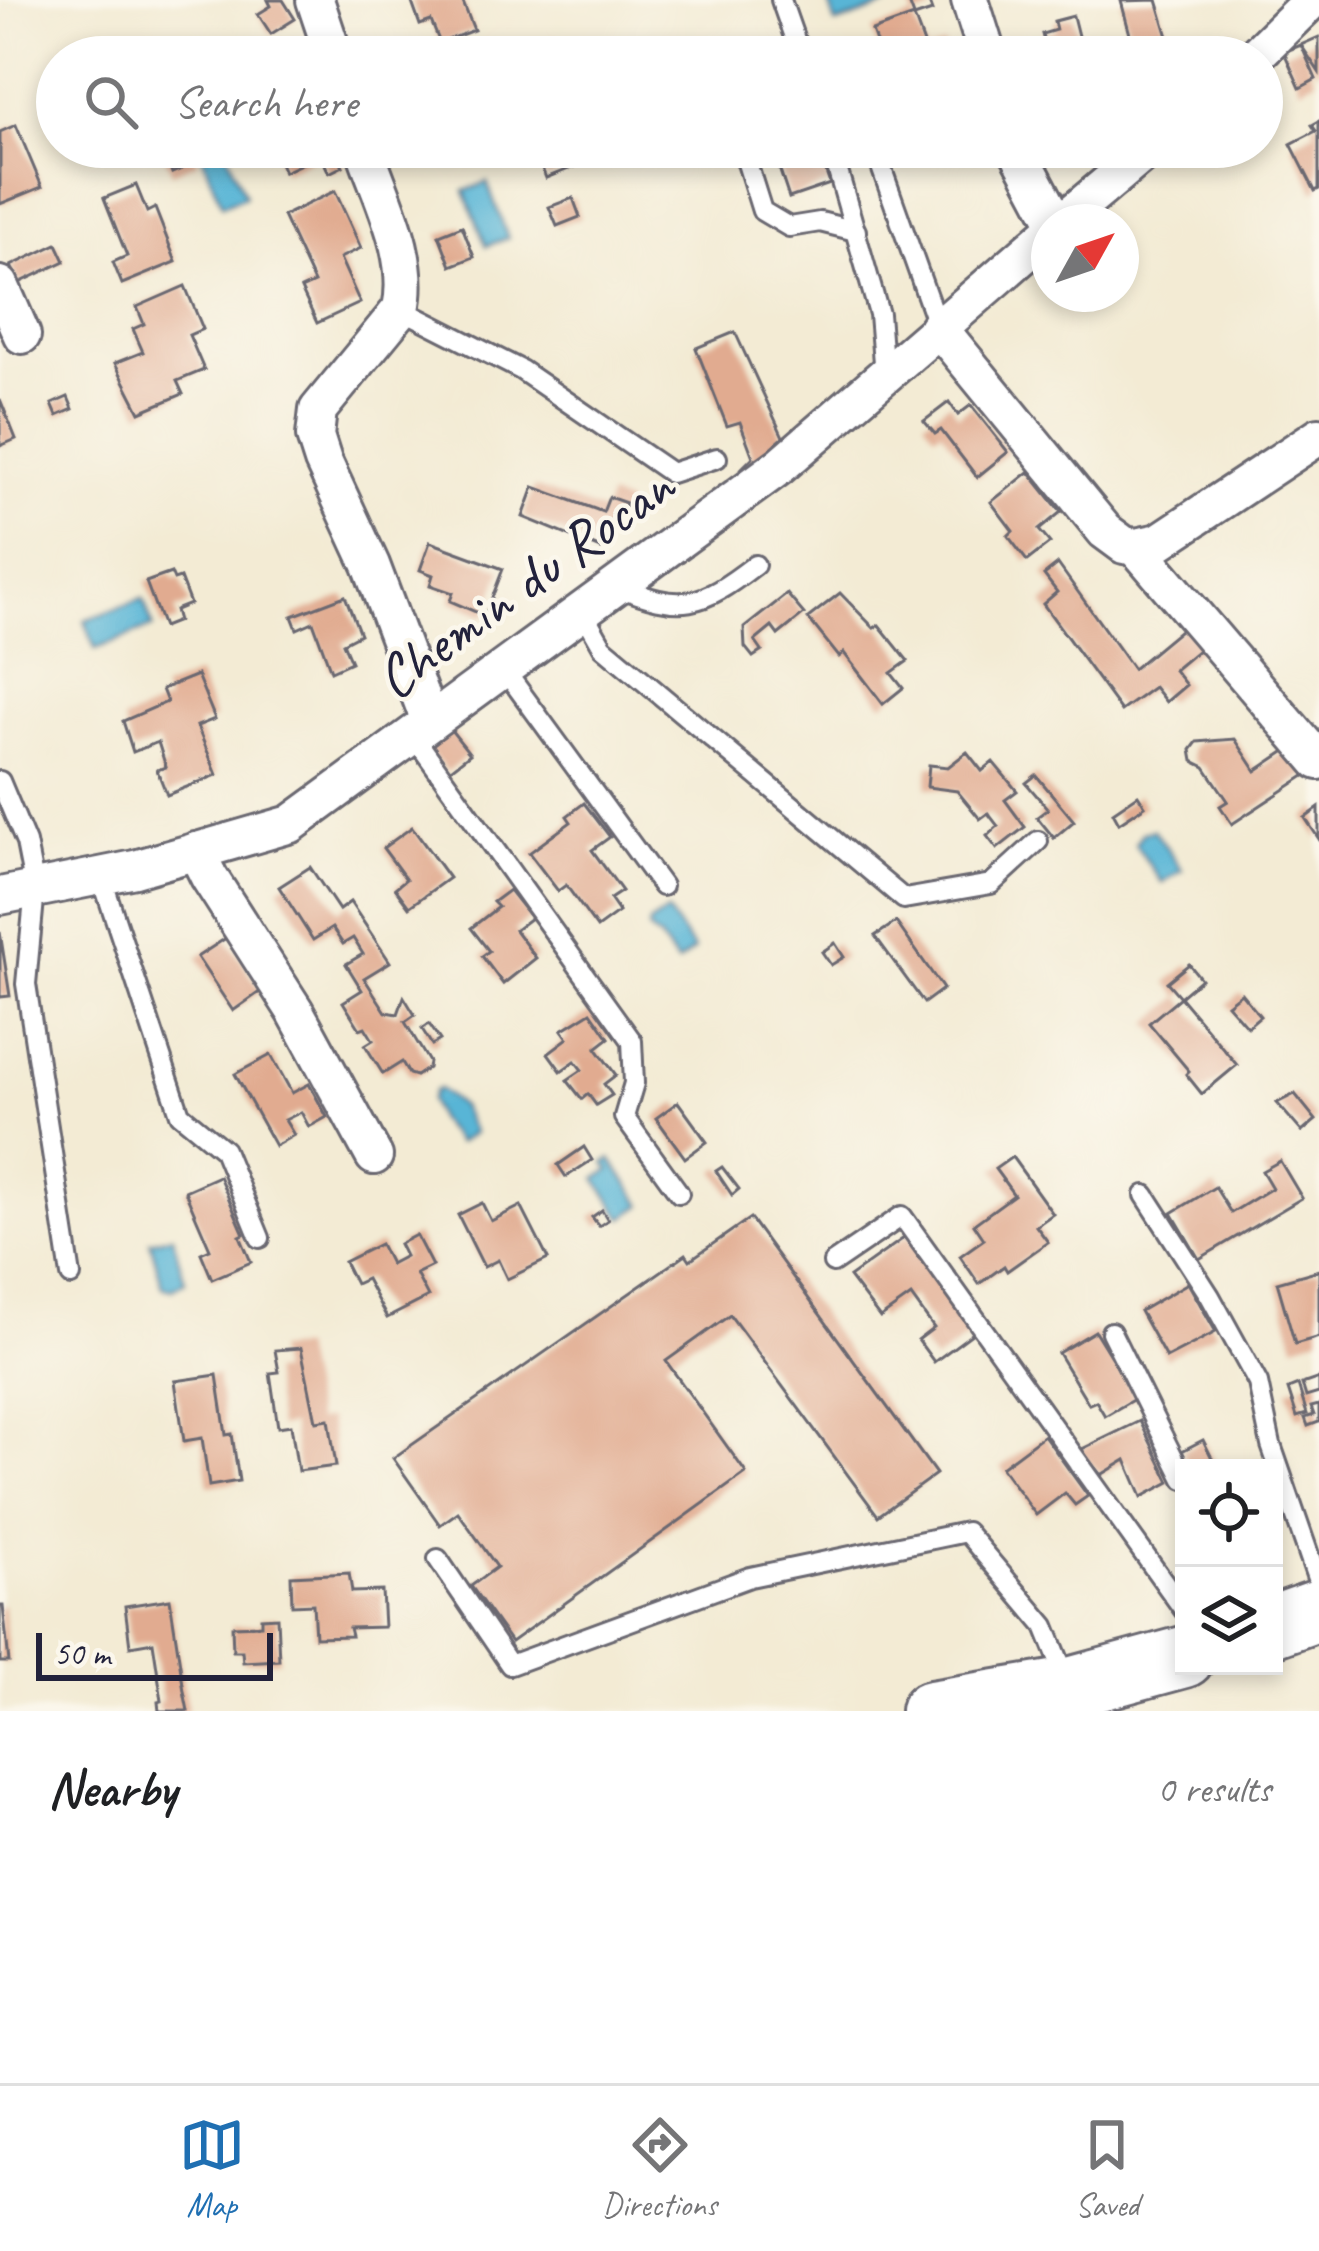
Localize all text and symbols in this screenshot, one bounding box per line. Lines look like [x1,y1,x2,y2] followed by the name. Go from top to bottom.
[36,36,1283,168] search box
[78,69,144,135] icon: search
[174,74,357,131] text: Search here
[1031,204,1139,312] north arrow
[360,447,690,716] street label: Chemin du Rocan
[1175,1459,1283,1675] map controls
[1175,1459,1283,1567] button: locate
[1175,1567,1283,1675] button: layers
[36,1627,273,1680] scale bar
[54,1633,110,1675] text: 50 m
[48,1757,176,1821] text: Nearby
[1157,1765,1271,1814] text: 0 results
[179,2112,245,2226] tab: Map
[602,2112,717,2226] tab: Directions
[1074,2112,1140,2226] tab: Saved

